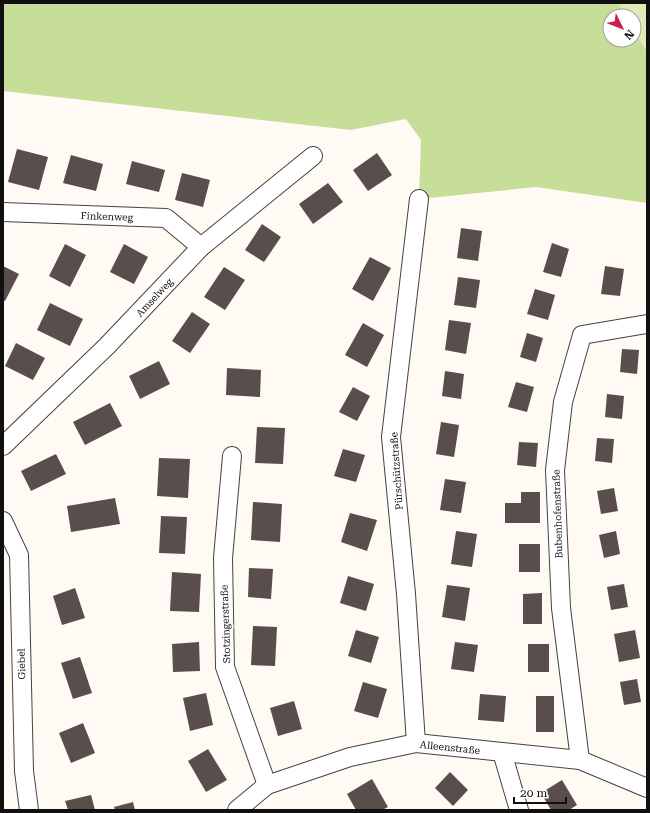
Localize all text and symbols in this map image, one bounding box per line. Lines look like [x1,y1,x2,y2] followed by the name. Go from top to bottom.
[602,8,642,48] north arrow
[621,27,637,42] text: N
[81,210,134,223] street label: Finkenweg
[134,276,175,319] street label: Amselweg
[388,431,405,510] street label: Pürschützstraße
[550,469,565,559] street label: Bubenhofenstraße
[219,584,232,664] street label: Stotzingerstraße
[16,648,27,680] street label: Giebel
[419,739,481,756] street label: Alleenstraße
[514,779,566,805] scale bar
[520,786,547,800] text: 20 m

